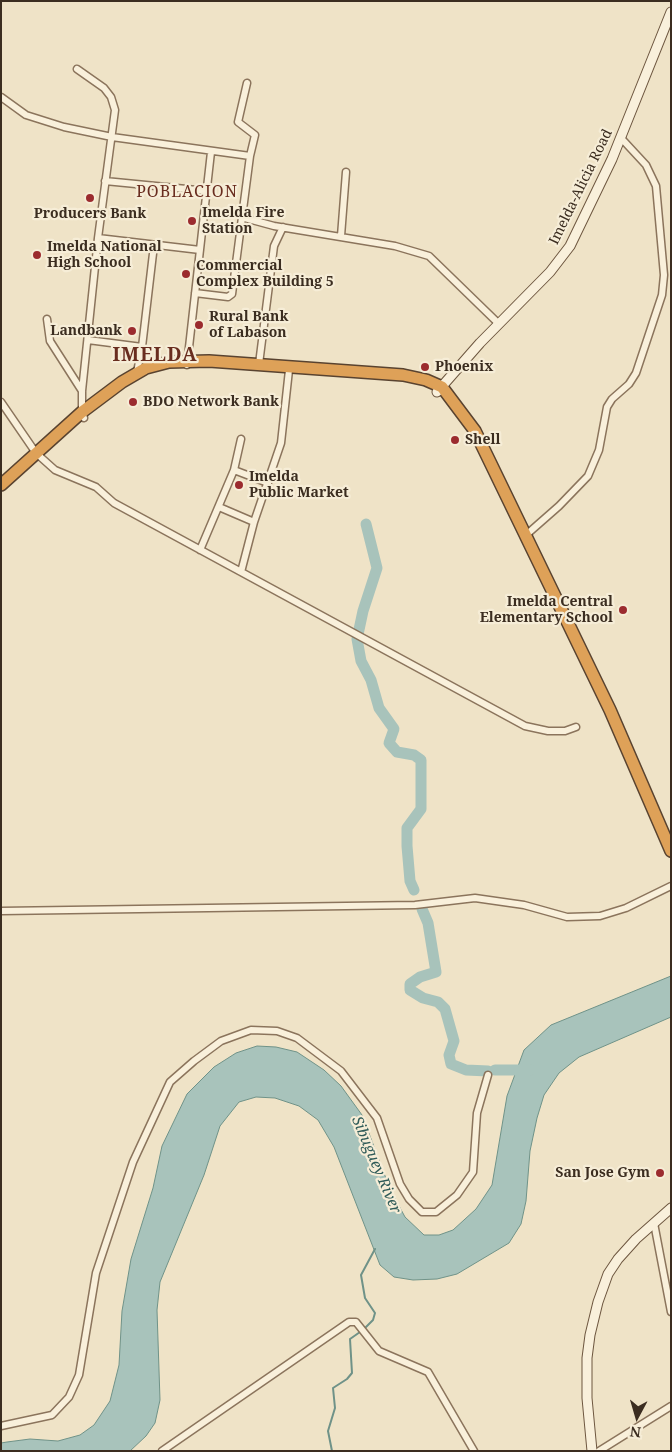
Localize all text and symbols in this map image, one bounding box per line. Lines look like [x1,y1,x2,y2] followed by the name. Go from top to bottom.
[546,127,616,247] street label: Imelda-Alicia Road
[135,182,239,202] district label: POBLACION
[84,192,96,204] marker: Producers Bank
[202,205,284,238] place label: Imelda Fire Station
[34,206,146,222] place label: Producers Bank
[186,215,198,227] marker: Imelda Fire Station
[47,239,162,272] place label: Imelda National High School
[31,249,43,261] marker: Imelda National High School
[196,258,334,290] place label: Commercial Complex Building 5
[180,268,192,280] marker: Commercial Complex Building 5
[209,309,288,342] place label: Rural Bank of Labason
[193,319,205,331] marker: Rural Bank of Labason
[50,323,122,339] place label: Landbank
[126,325,138,337] marker: Landbank
[112,345,198,367] district label: IMELDA
[435,359,493,375] place label: Phoenix
[419,361,431,373] marker: Phoenix
[143,394,279,410] place label: BDO Network Bank
[127,396,139,408] marker: BDO Network Bank
[465,432,500,448] place label: Shell
[449,434,461,446] marker: Shell
[249,469,349,502] place label: Imelda Public Market
[233,479,245,491] marker: Imelda Public Market
[480,594,613,626] place label: Imelda Central Elementary School
[617,604,629,616] marker: Imelda Central Elementary School
[347,1114,405,1216] water label: Sibuguey River
[555,1165,650,1181] place label: San Jose Gym
[654,1167,666,1179] marker: San Jose Gym
[612,1392,662,1442] north arrow
[629,1422,642,1442] text: N

